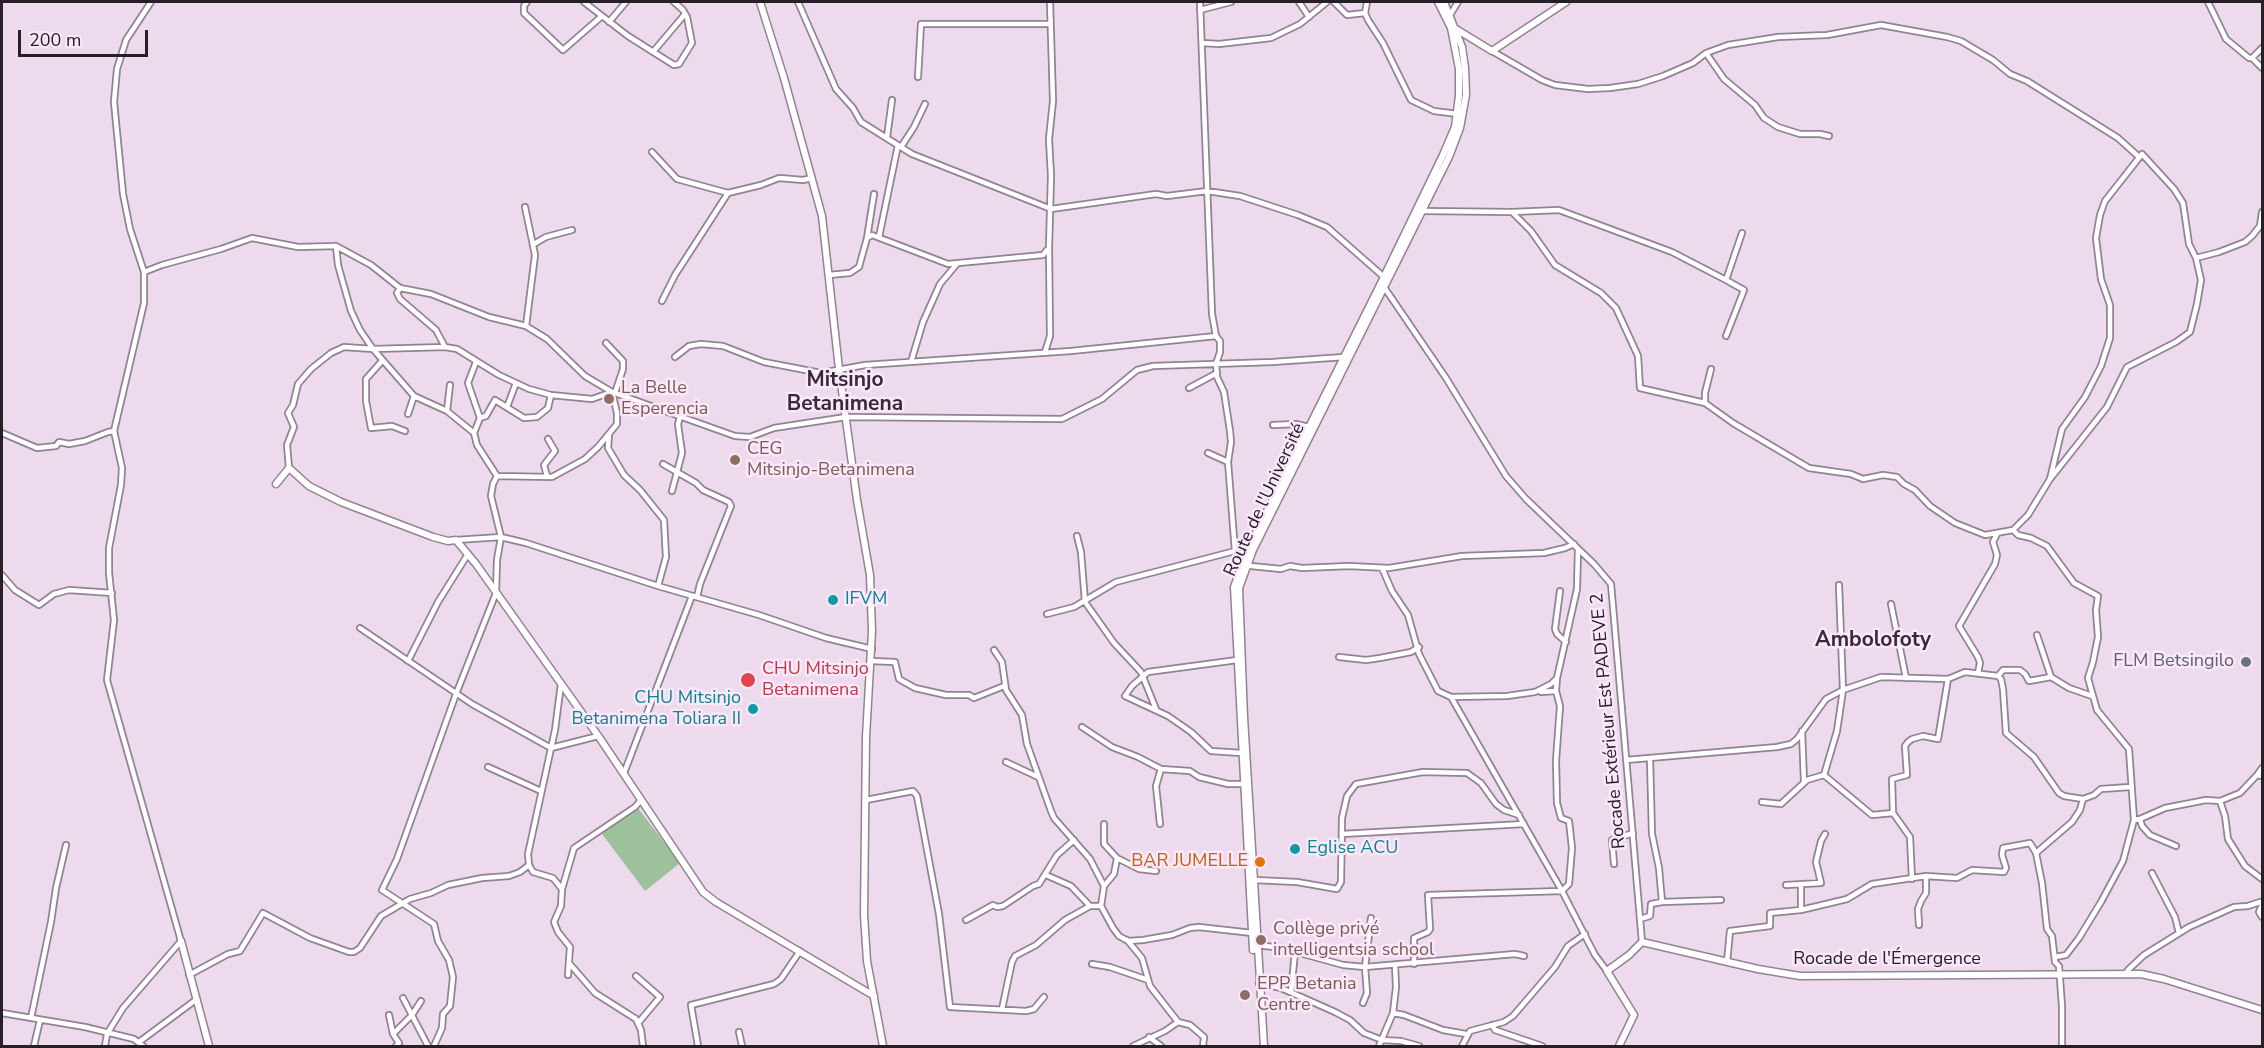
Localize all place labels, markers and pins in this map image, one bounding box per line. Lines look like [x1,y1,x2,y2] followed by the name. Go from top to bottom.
[621,378,708,420] place label: La Belle Esperencia
[602,392,616,406] marker: La Belle Esperencia
[747,439,915,482] place label: CEG Mitsinjo-Betanimena
[728,453,742,467] marker: CEG Mitsinjo-Betanimena
[845,589,887,611] place label: IFVM
[826,593,840,607] marker: IFVM
[2113,651,2234,673] place label: FLM Betsingilo
[2239,655,2253,669] marker: FLM Betsingilo
[762,659,869,702] place label: CHU Mitsinjo Betanimena
[739,671,757,689] marker: CHU Mitsinjo Betanimena
[571,688,741,730] place label: CHU Mitsinjo Betanimena Toliara II
[746,702,760,716] marker: CHU Mitsinjo Betanimena Toliara II
[1307,838,1398,860] place label: Eglise ACU
[1288,842,1302,856] marker: Eglise ACU
[1131,851,1248,873] place label: BAR JUMELLE
[1253,855,1267,869] marker: BAR JUMELLE
[1273,919,1434,962] place label: Collège privé intelligentsia school
[1254,933,1268,947] marker: Collège privé intelligentsia school
[1257,974,1356,1016] place label: EPP Betania Centre
[1238,988,1252,1002] marker: EPP Betania Centre

